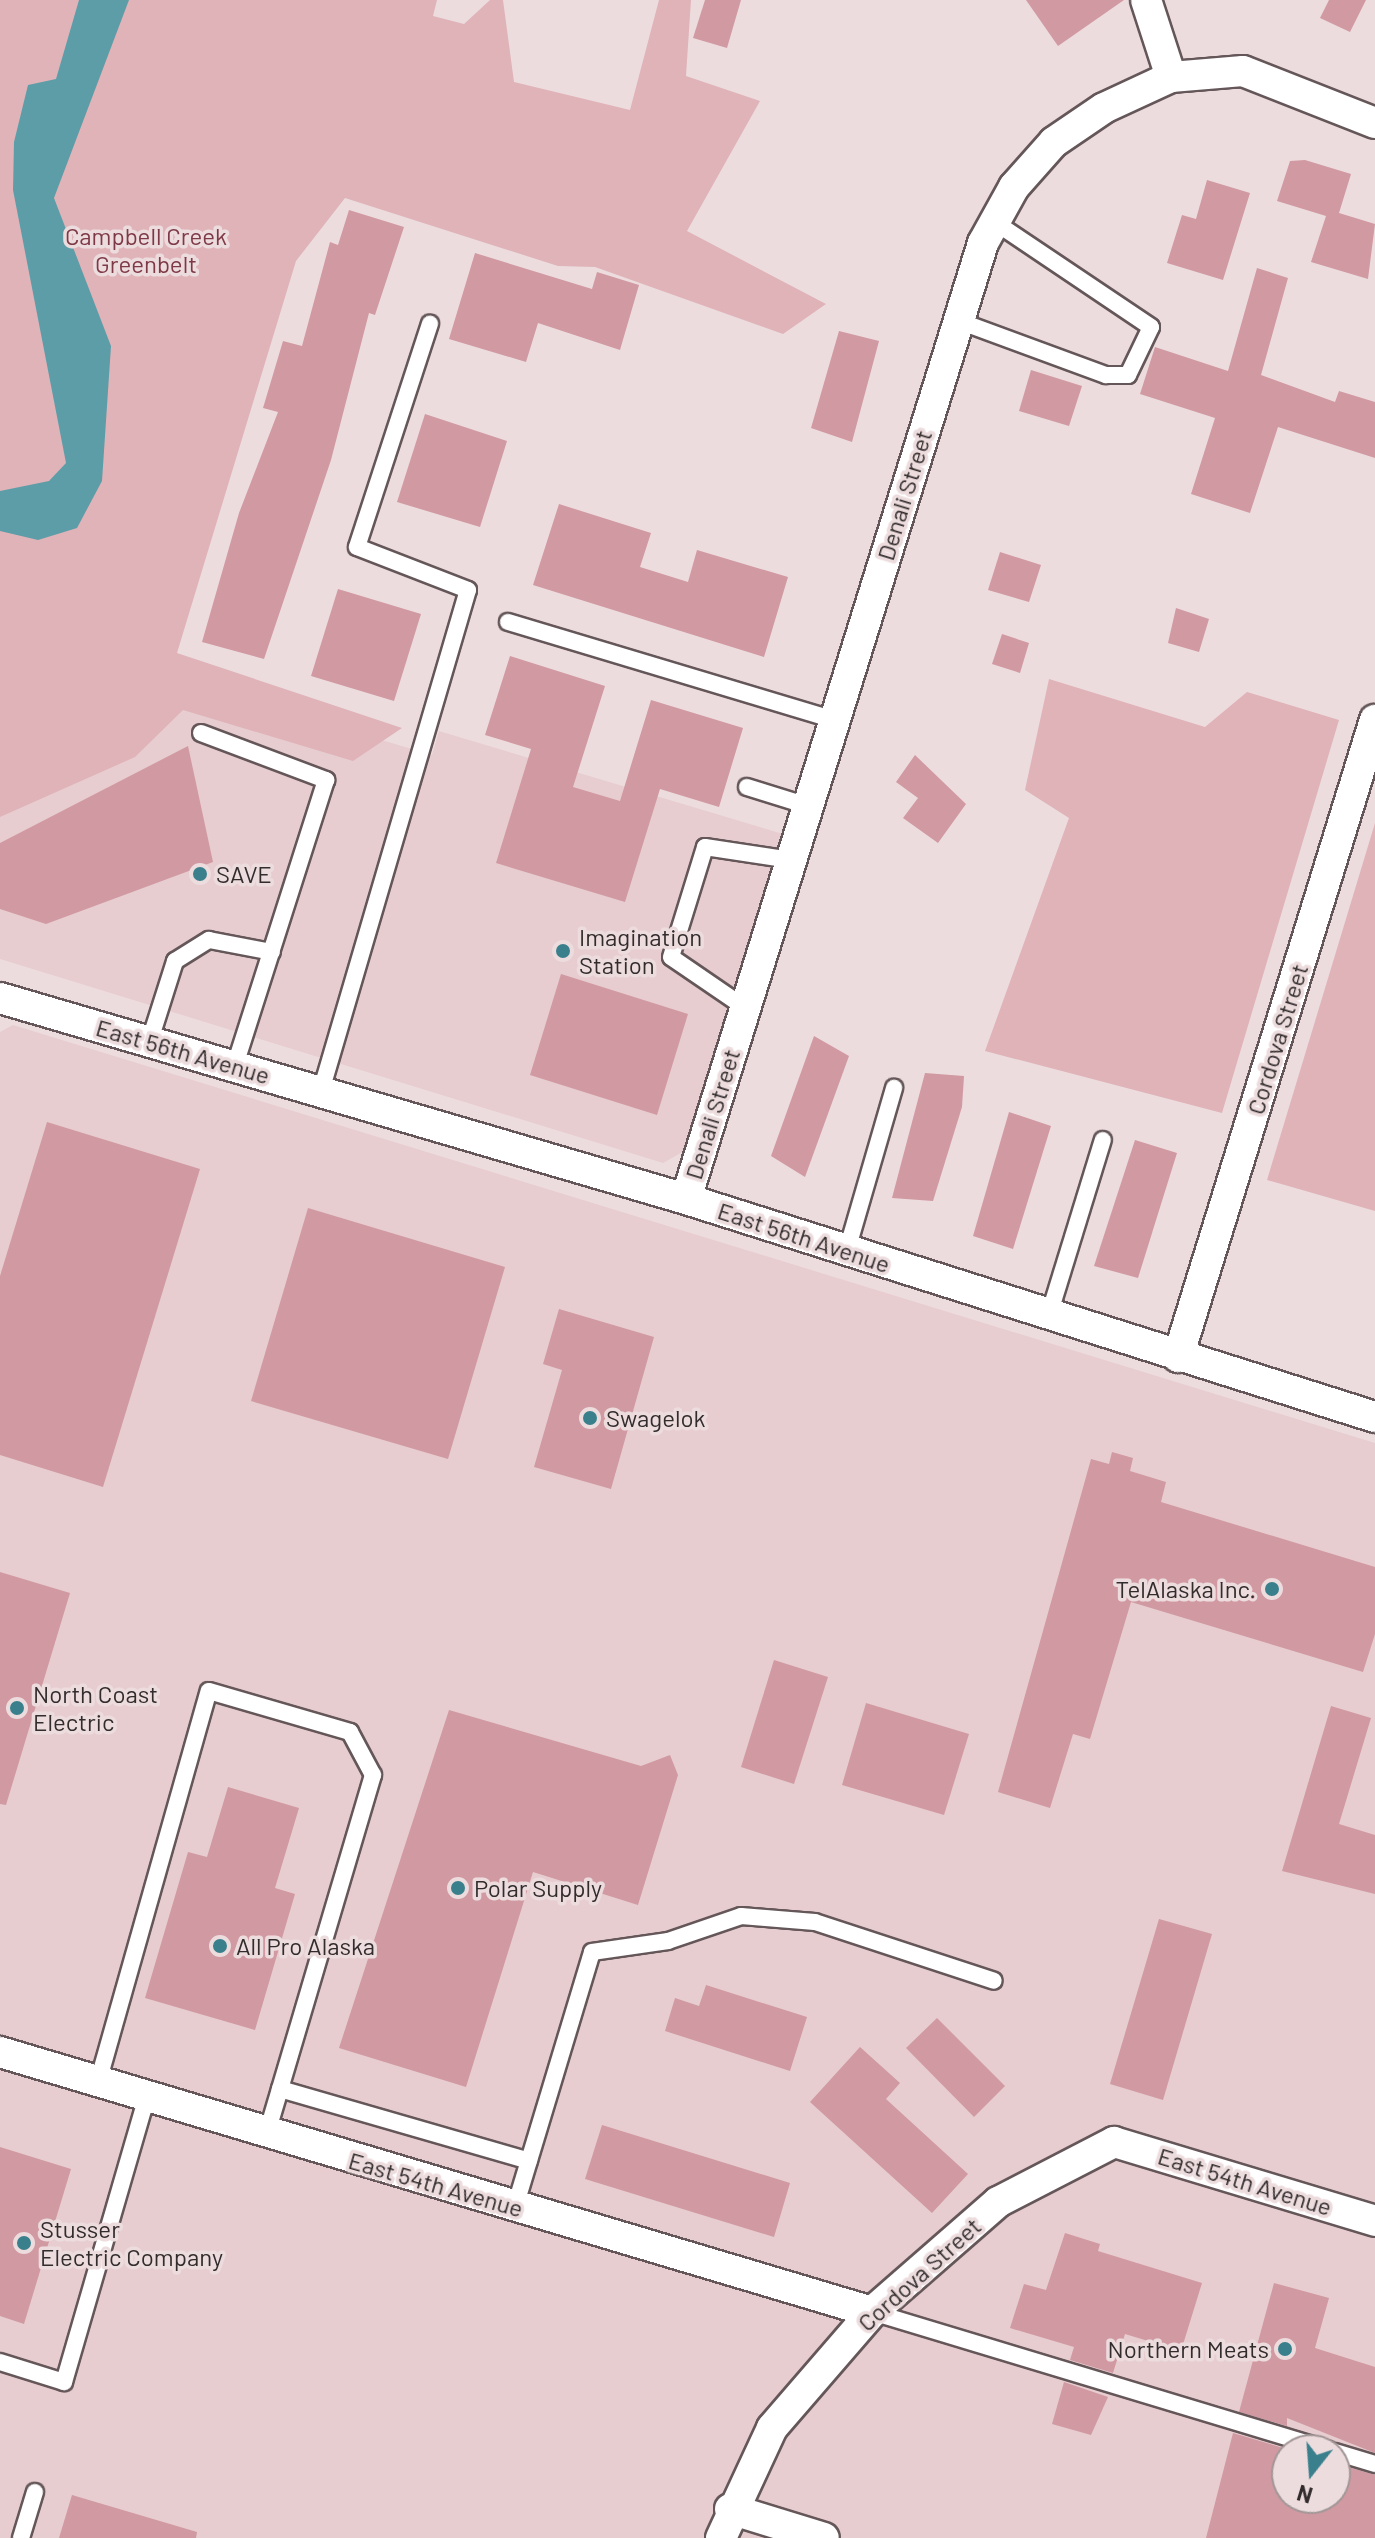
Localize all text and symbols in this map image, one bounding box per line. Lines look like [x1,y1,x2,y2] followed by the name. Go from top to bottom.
[65,222,227,278] park label: Campbell Creek Greenbelt
[871,426,937,564] street label: Denali Street
[216,860,272,888] place label: SAVE
[191,865,209,883] marker: SAVE
[579,923,702,979] place label: Imagination Station
[554,942,572,960] marker: Imagination Station
[1240,960,1314,1118] street label: Cordova Street
[93,1012,273,1090] street label: East 56th Avenue
[679,1045,745,1183] street label: Denali Street
[714,1196,894,1278] street label: East 56th Avenue
[606,1404,706,1432] place label: Swagelok
[581,1409,599,1427] marker: Swagelok
[1115,1575,1256,1603] place label: TelAlaska Inc.
[1263,1580,1281,1598] marker: TelAlaska Inc.
[33,1680,158,1736] place label: North Coast Electric
[8,1699,26,1717] marker: North Coast Electric
[474,1874,602,1902] place label: Polar Supply
[449,1879,467,1897] marker: Polar Supply
[236,1932,375,1960] place label: All Pro Alaska
[211,1937,229,1955] marker: All Pro Alaska
[1155,2141,1335,2221] street label: East 54th Avenue
[345,2145,527,2223] street label: East 54th Avenue
[852,2211,986,2337] street label: Cordova Street
[40,2215,223,2271] place label: Stusser Electric Company
[15,2234,33,2252] marker: Stusser Electric Company
[1108,2335,1269,2363] place label: Northern Meats
[1276,2340,1294,2358] marker: Northern Meats
[1271,2434,1351,2514] north arrow
[1294,2480,1315,2510] text: N

